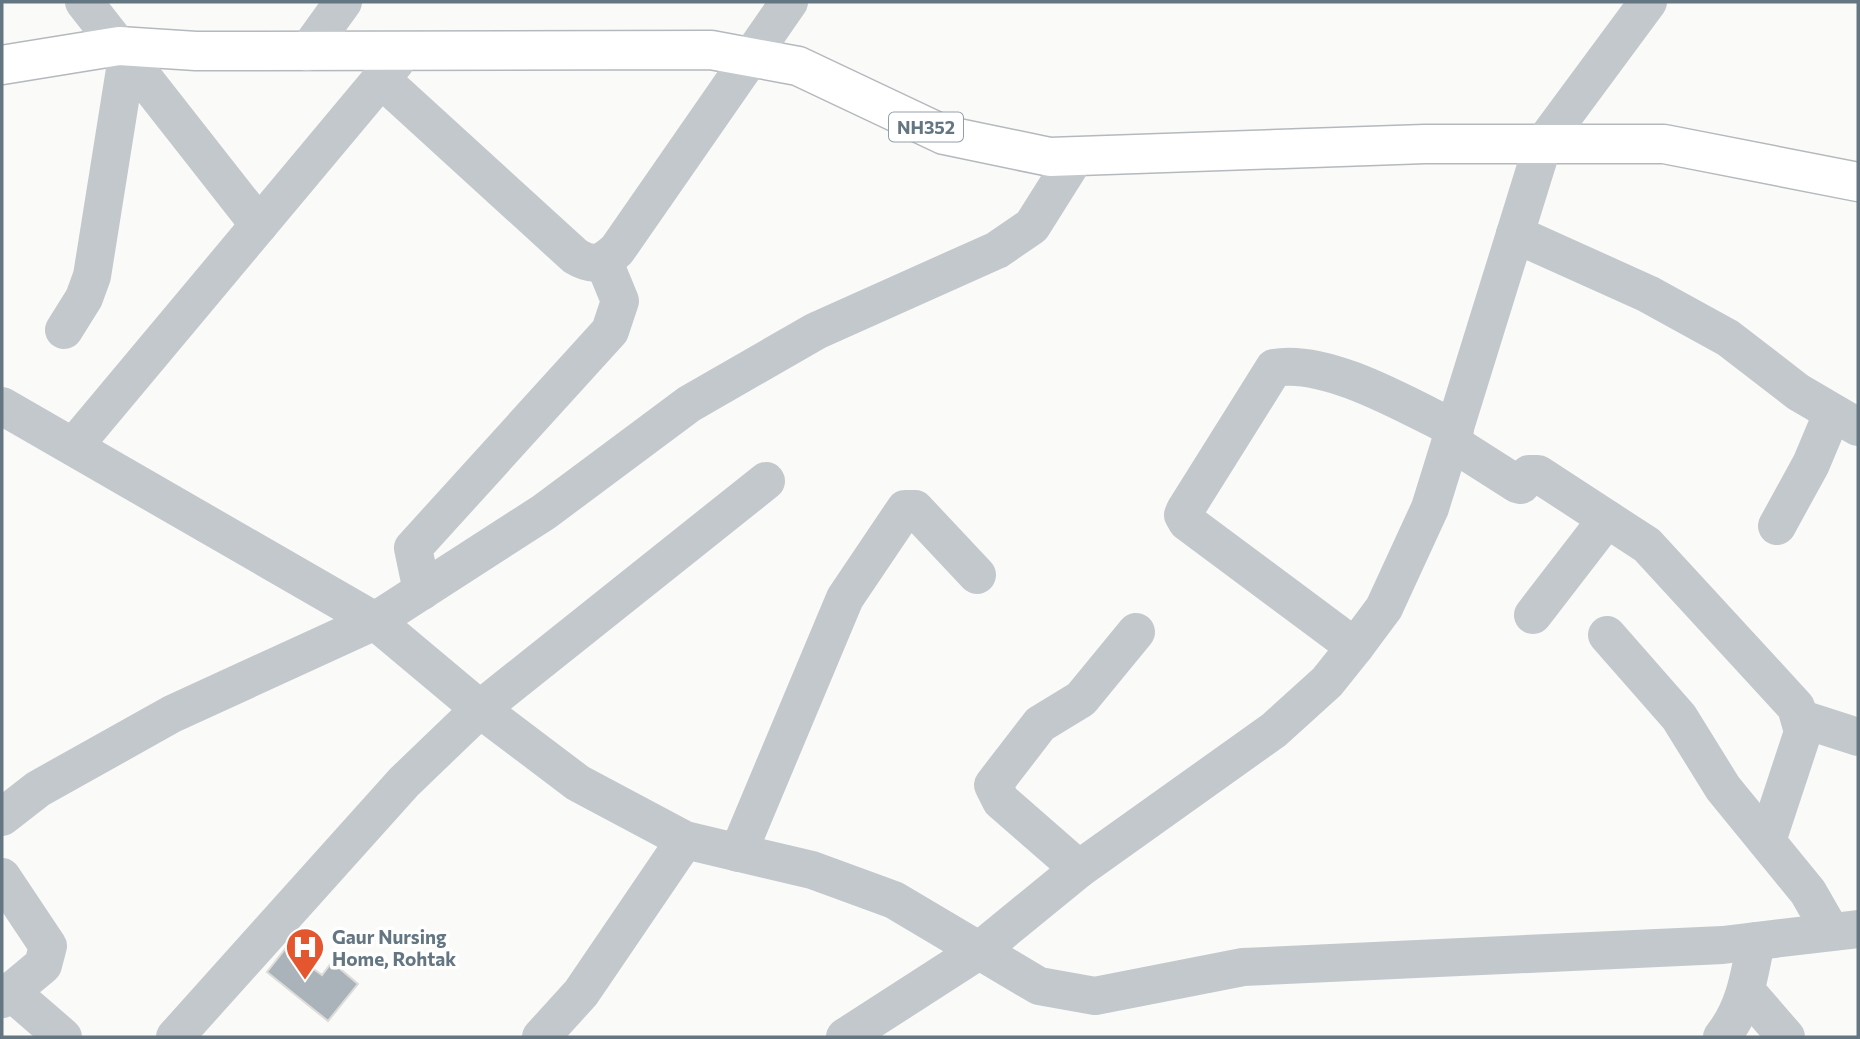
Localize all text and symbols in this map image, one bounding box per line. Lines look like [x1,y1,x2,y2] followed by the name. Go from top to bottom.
[889,112,963,142] road number: NH352
[332,925,456,970] place label: Gaur Nursing Home, Rohtak
[284,926,326,981] hospital icon: Gaur Nursing Home, Rohtak

